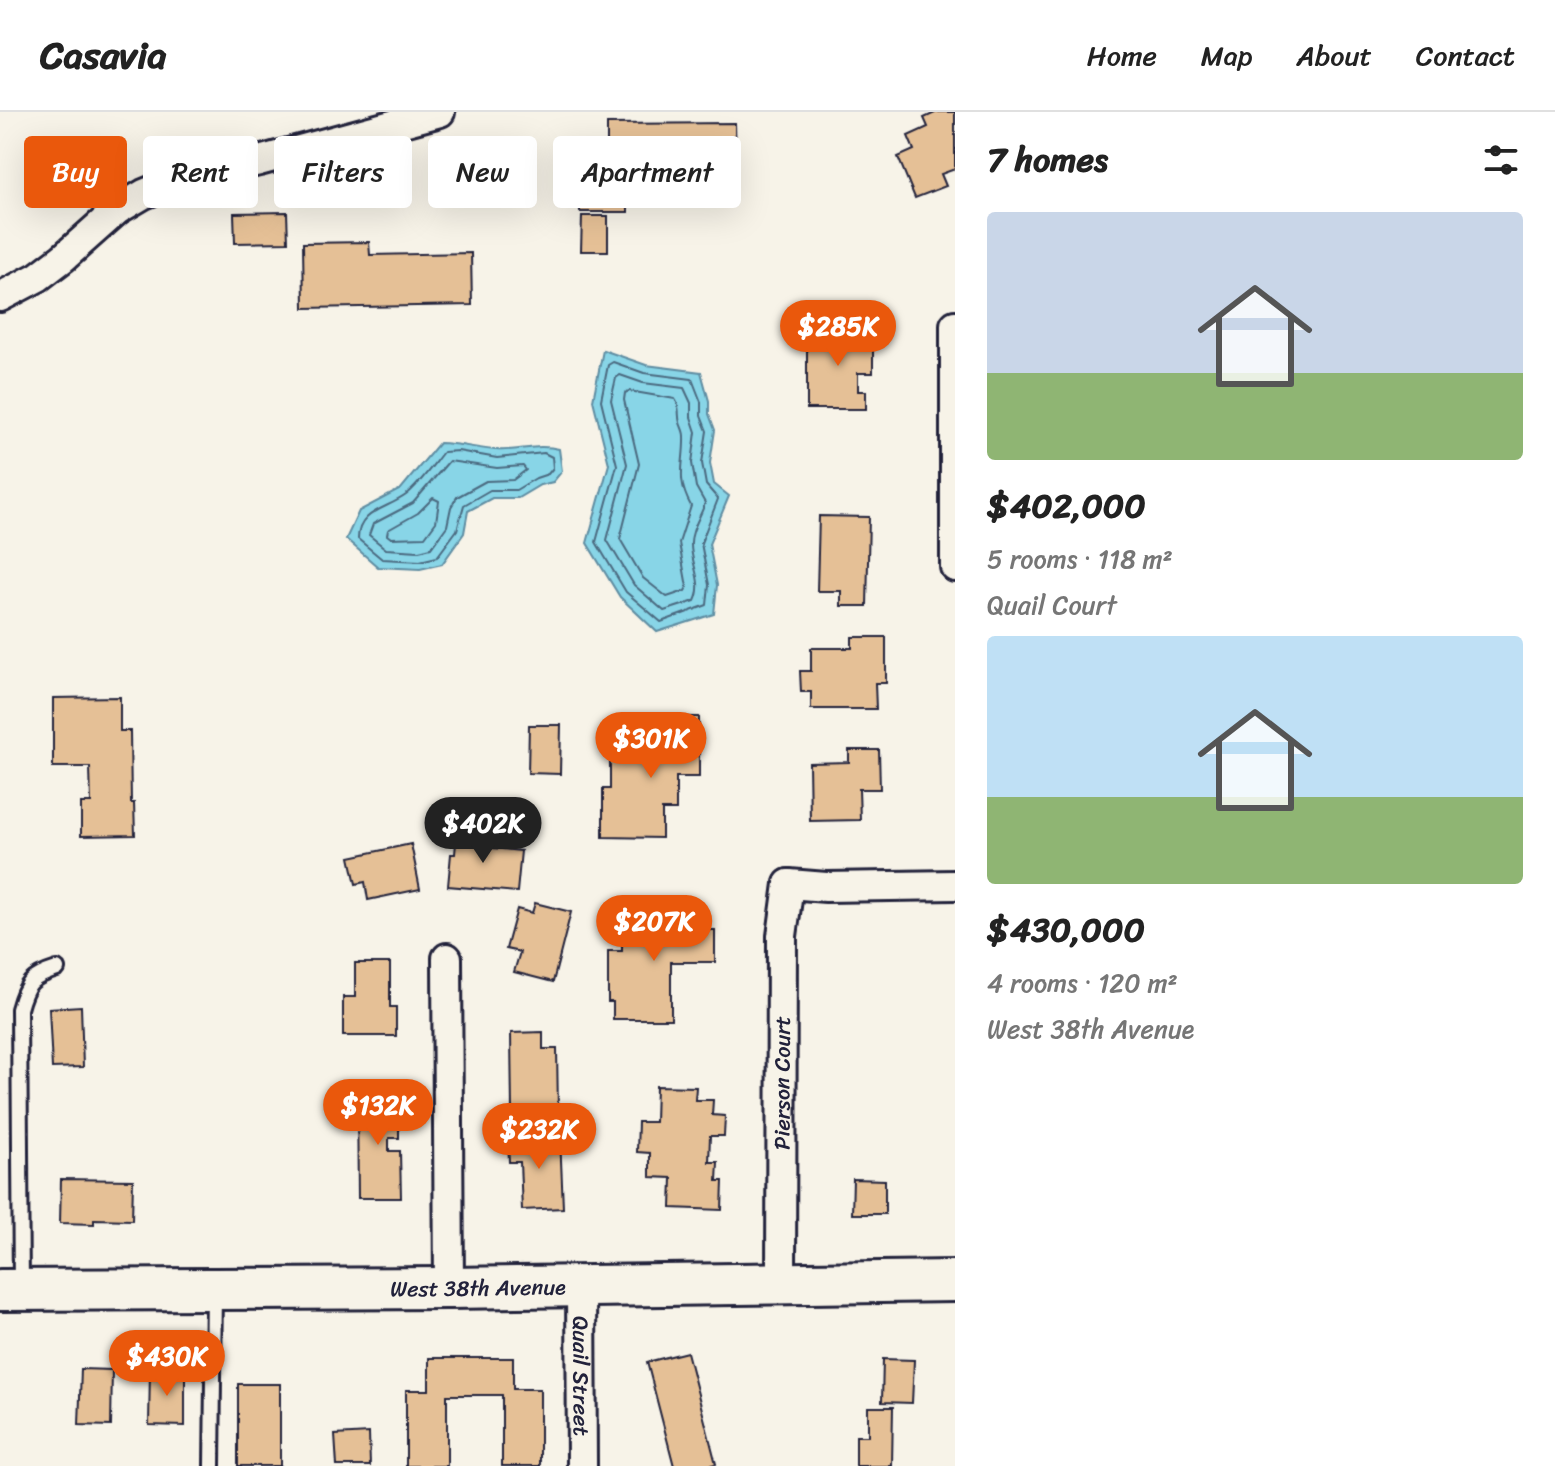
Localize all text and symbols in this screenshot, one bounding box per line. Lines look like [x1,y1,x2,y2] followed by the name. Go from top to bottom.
[40,22,167,89] text: Casavia
[1087,31,1157,80] text: Home
[1201,31,1252,80] text: Map
[1296,31,1372,80] text: About
[1416,31,1515,80] text: Contact
[987,130,1108,190] text: 7 homes
[24,136,127,208] chip: Buy
[143,136,258,208] chip: Rent
[274,136,412,208] chip: Filters
[428,136,537,208] chip: New
[553,136,741,208] chip: Apartment
[1479,138,1523,182] icon: filters
[1183,264,1327,408] icon: home
[782,300,894,368] pin: $285K
[798,303,878,349] text: $285K
[987,476,1146,536] text: $402,000
[987,536,1173,582] text: 5 rooms · 118 m²
[987,582,1117,628] text: Quail Court
[1183,688,1327,832] icon: home
[595,712,707,780] pin: $301K
[613,715,689,761] text: $301K
[427,797,539,865] pin: $402K
[443,800,524,846] text: $402K
[598,895,710,963] pin: $207K
[614,898,694,944] text: $207K
[987,900,1145,960] text: $430,000
[987,960,1178,1006] text: 4 rooms · 120 m²
[987,1006,1194,1052] text: West 38th Avenue
[762,1016,802,1150] street label: Pierson Court
[322,1079,434,1147] pin: $132K
[341,1082,415,1128] text: $132K
[483,1103,595,1171] pin: $232K
[500,1106,578,1152] text: $232K
[390,1267,566,1308] street label: West 38th Avenue
[561,1316,601,1436] street label: Quail Street
[111,1330,223,1398] pin: $430K
[127,1333,207,1379] text: $430K

